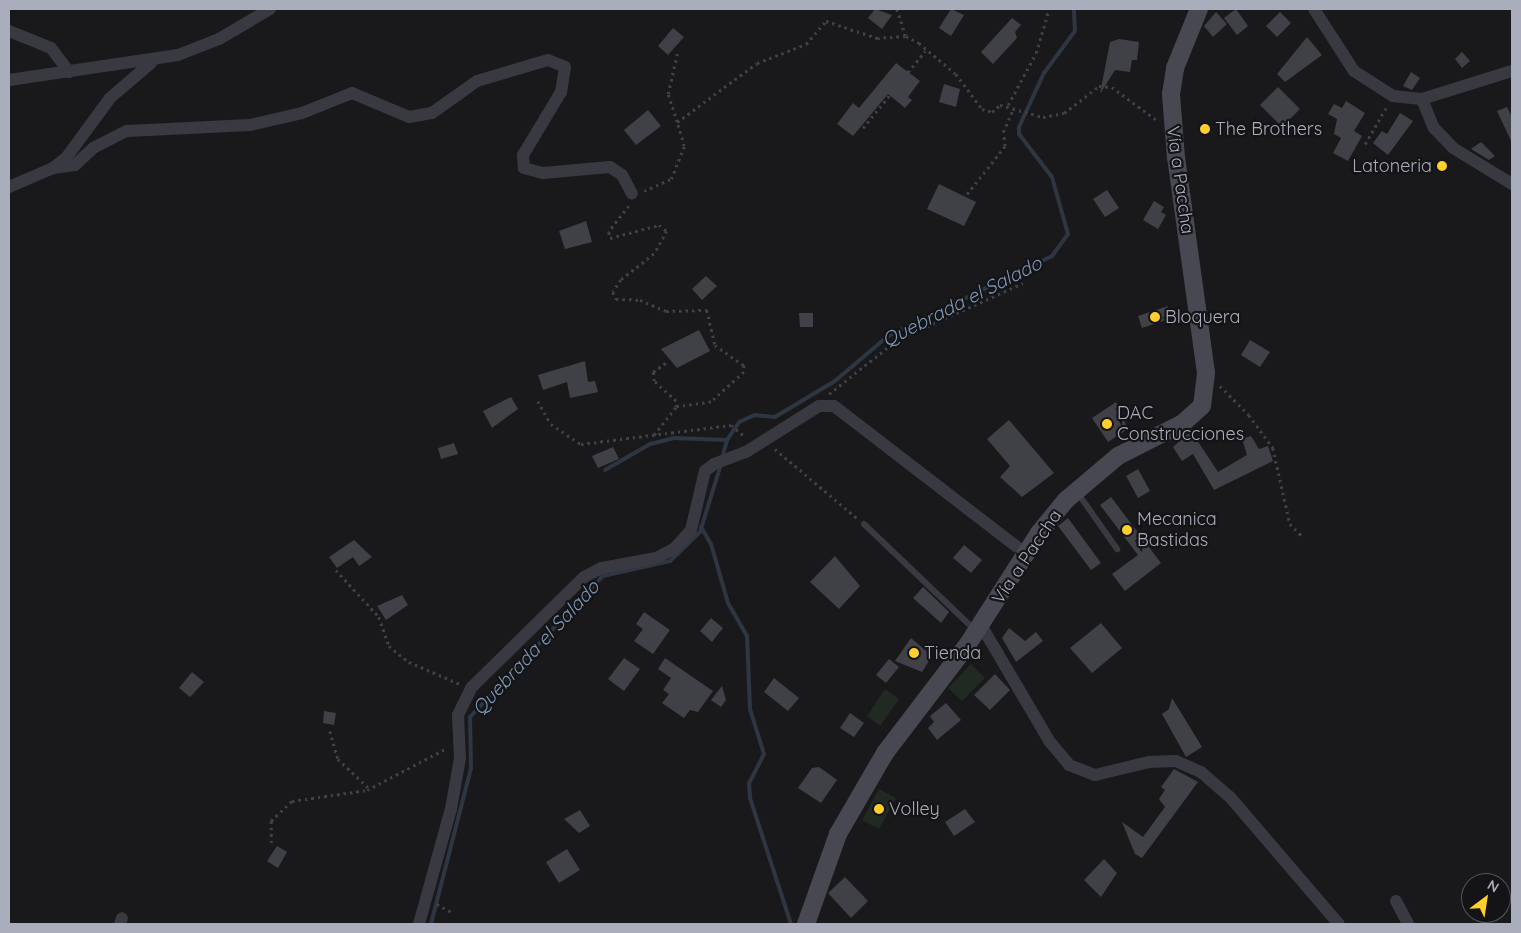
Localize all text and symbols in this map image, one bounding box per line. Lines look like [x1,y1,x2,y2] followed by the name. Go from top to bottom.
[1215,118,1322,140] place label: The Brothers
[1199,123,1211,135] marker: The Brothers
[1162,125,1198,235] street label: Vía a Paccha
[1352,155,1432,177] place label: Latoneria
[1436,160,1448,172] marker: Latoneria
[878,252,1046,352] water label: Quebrada el Salado
[1165,306,1240,328] place label: Bloquera
[1149,311,1161,323] marker: Bloquera
[1117,403,1244,446] place label: DAC Construcciones
[1101,418,1113,430] marker: DAC Construcciones
[988,506,1066,608] street label: Vía a Paccha
[1137,509,1217,552] place label: Mecanica Bastidas
[1121,524,1133,536] marker: Mecanica Bastidas
[468,576,604,720] water label: Quebrada el Salado
[924,642,981,664] place label: Tienda
[908,647,920,659] marker: Tienda
[889,798,940,820] place label: Volley
[873,803,885,815] marker: Volley
[1461,873,1511,923] north arrow
[1484,876,1502,896] text: N

